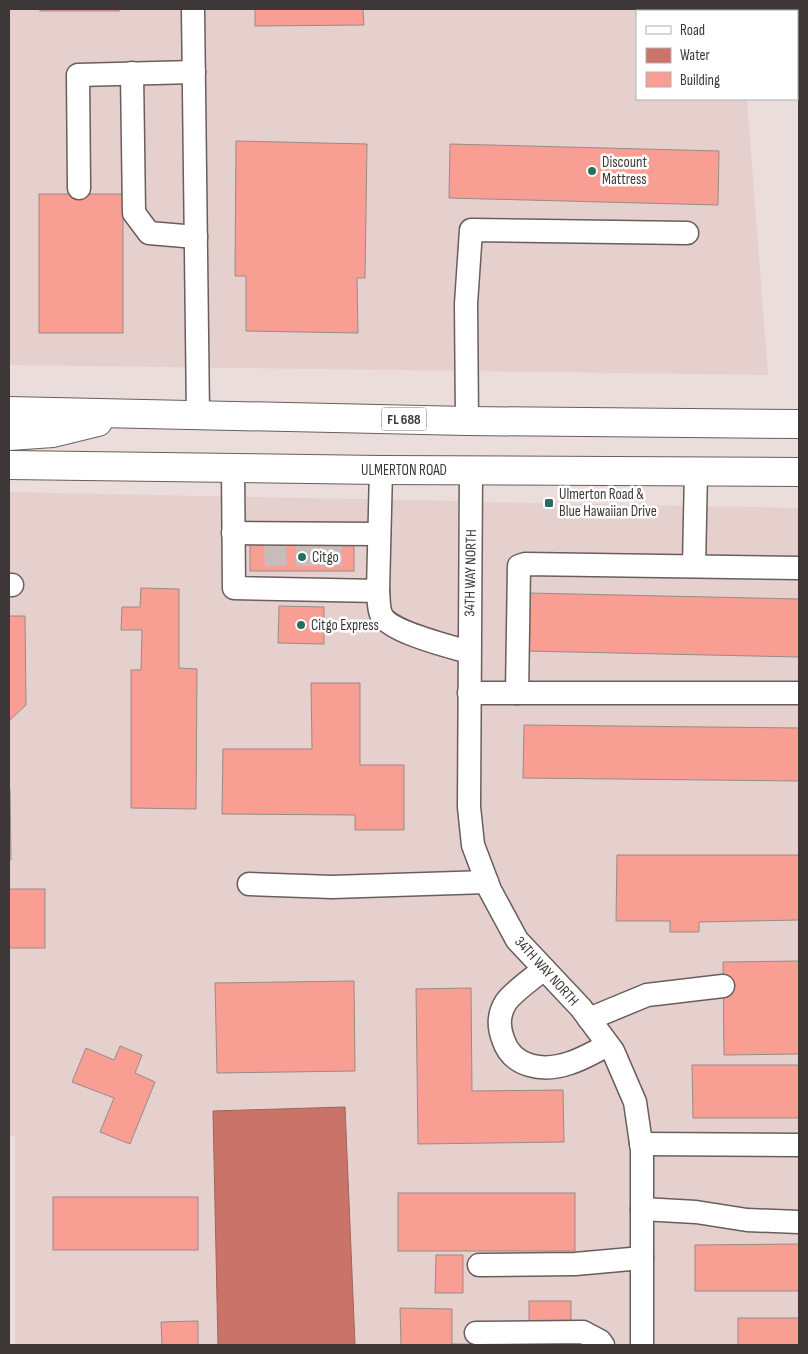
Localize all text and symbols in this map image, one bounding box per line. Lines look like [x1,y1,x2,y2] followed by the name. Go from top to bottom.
[636,10,798,100] legend
[680,21,705,40] text: Road
[680,46,711,65] text: Water
[680,71,720,90] text: Building
[602,153,648,189] place label: Discount Mattress
[586,165,598,177] marker: Discount Mattress
[382,408,426,430] road number: FL 688
[361,461,447,480] street label: ULMERTON ROAD
[559,485,657,521] place label: Ulmerton Road & Blue Hawaiian Drive
[543,497,555,509] marker: Ulmerton Road & Blue Hawaiian Drive
[460,529,481,617] street label: 34TH WAY NORTH
[312,548,339,567] place label: Citgo
[296,551,308,563] marker: Citgo
[311,616,379,635] place label: Citgo Express
[295,619,307,631] marker: Citgo Express
[510,933,583,1010] street label: 34TH WAY NORTH

